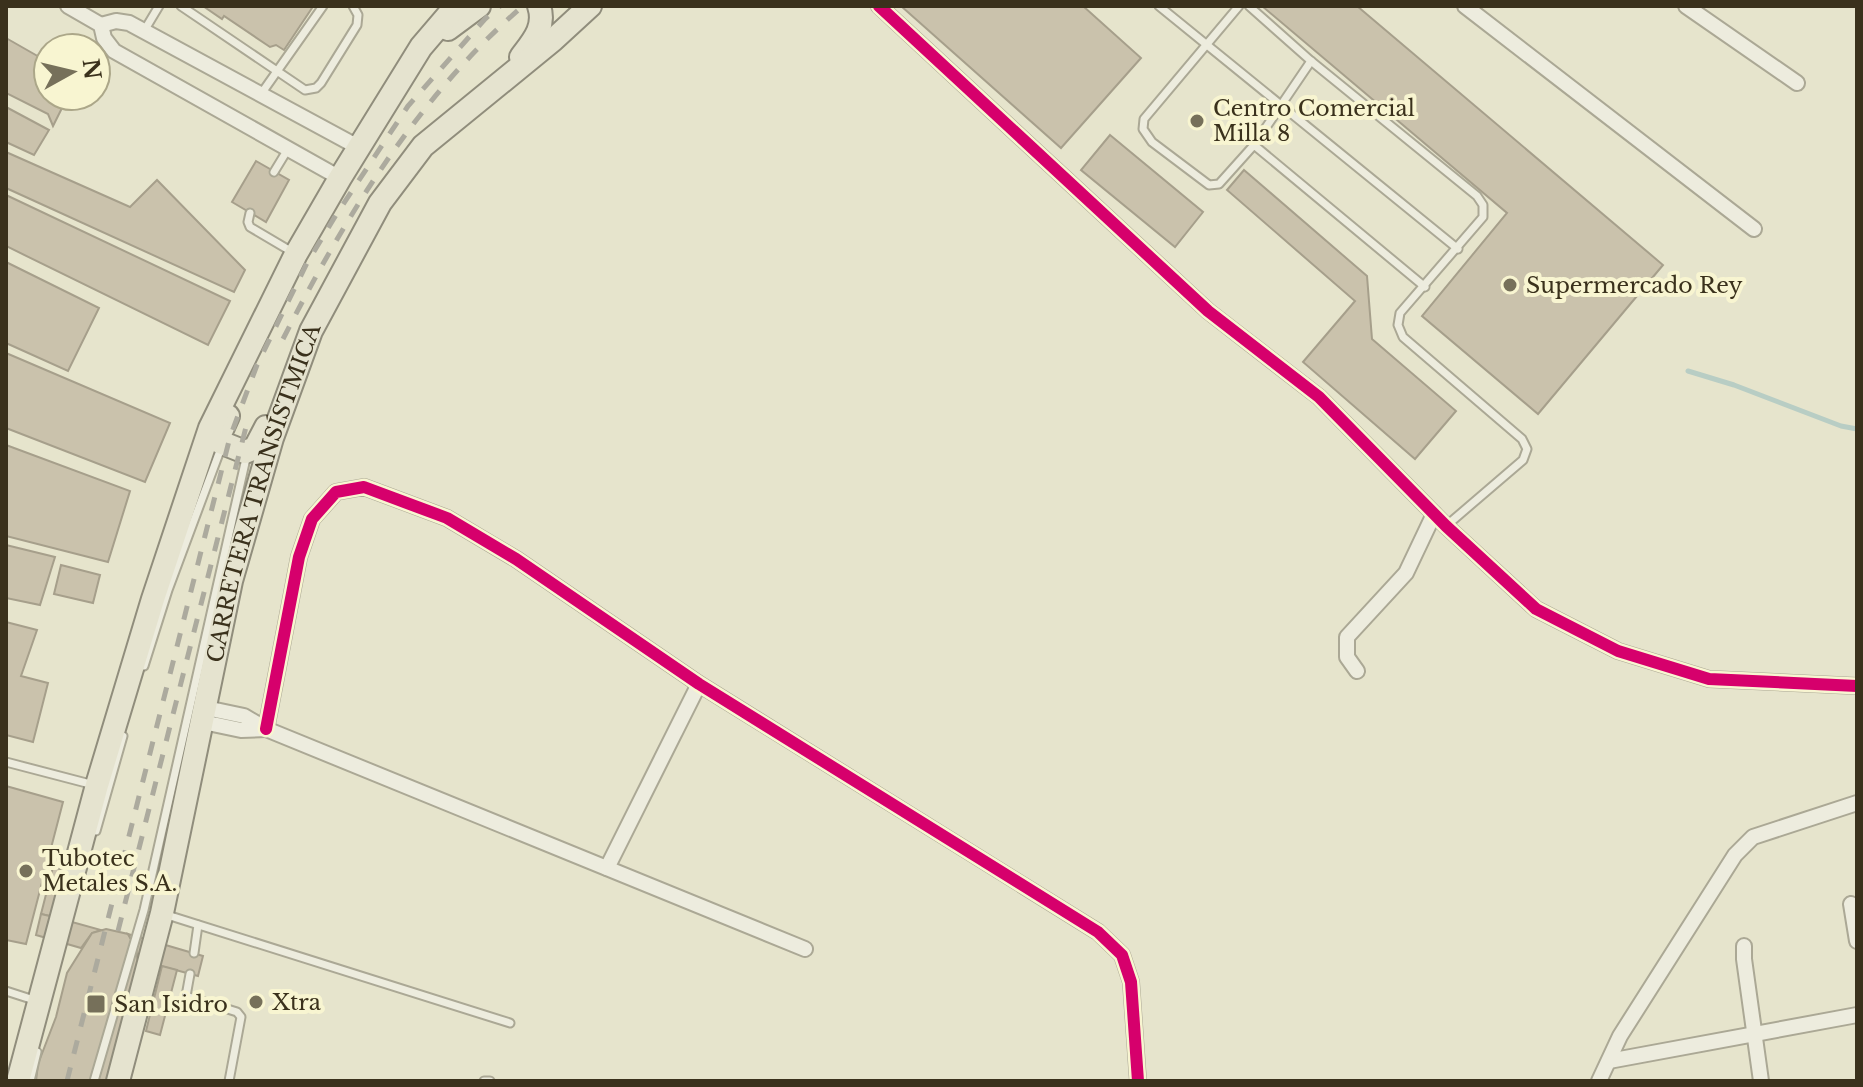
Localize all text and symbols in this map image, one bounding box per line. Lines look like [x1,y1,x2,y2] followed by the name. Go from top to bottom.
[32,32,112,112] north arrow
[77,57,106,82] text: N
[1213,95,1415,147] place label: Centro Comercial Milla 8
[1188,112,1206,130] marker: Centro Comercial Milla 8
[1526,272,1743,299] place label: Supermercado Rey
[1501,276,1519,294] marker: Supermercado Rey
[201,319,326,665] street label: CARRETERA TRANSÍSTMICA
[42,845,177,897] place label: Tubotec Metales S.A.
[17,862,35,880] marker: Tubotec Metales S.A.
[272,989,322,1016] place label: Xtra
[114,991,228,1018] place label: San Isidro
[85,993,107,1015] marker: San Isidro
[247,993,265,1011] marker: Xtra

